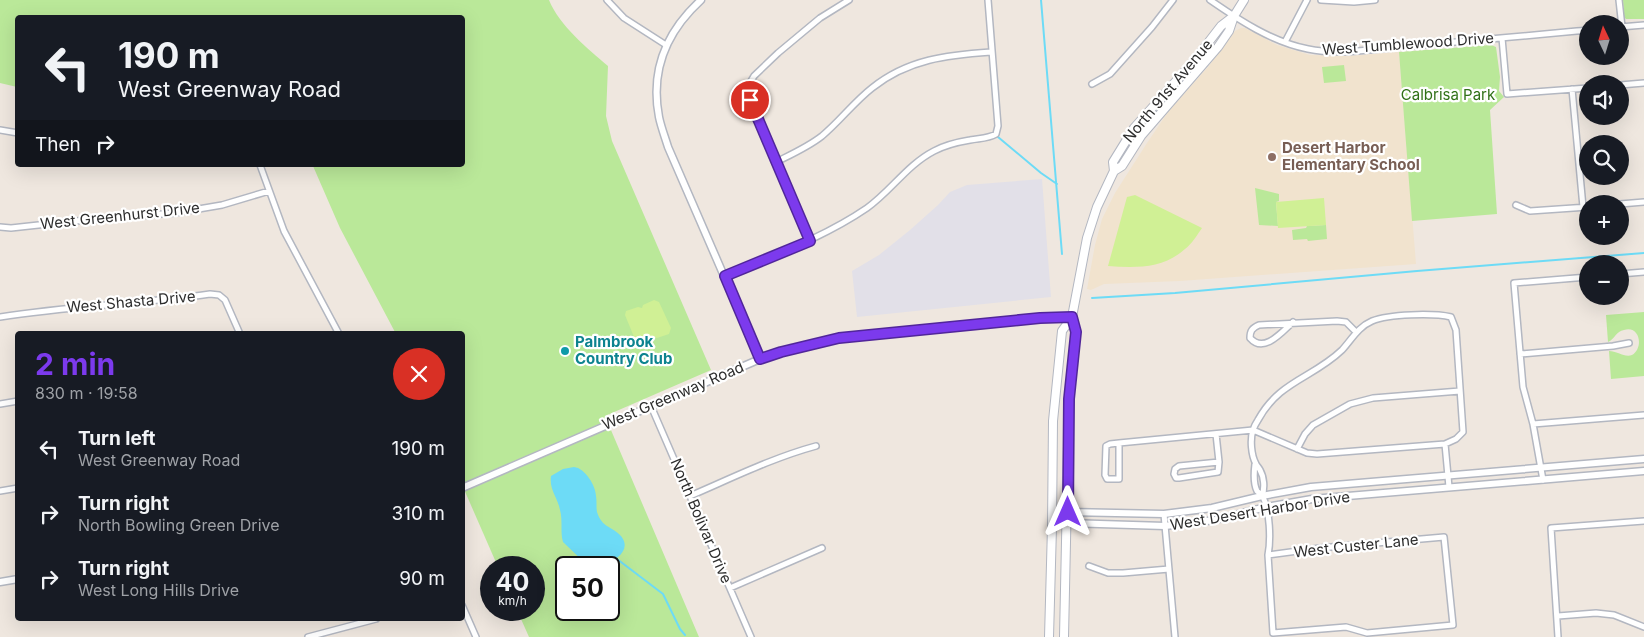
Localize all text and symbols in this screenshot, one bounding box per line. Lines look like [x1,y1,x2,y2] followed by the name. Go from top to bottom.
[1579,15,1629,65] north arrow
[1579,15,1629,305] map controls
[1321,28,1495,59] street label: West Tumblewood Drive
[118,34,220,76] text: 190 m
[35,35,100,100] icon: left
[1119,35,1216,146] street label: North 91st Avenue
[1579,75,1629,125] button: sound
[118,76,341,102] text: West Greenway Road
[729,79,771,121] pin
[1401,85,1496,104] park label: Calbrisa Park
[736,86,764,114] icon: arrive
[91,130,119,158] icon: right
[35,133,81,156] text: Then
[1579,135,1629,185] button: search
[1282,138,1420,174] place label: Desert Harbor Elementary School
[1266,151,1278,163] marker: Desert Harbor Elementary School
[1579,195,1629,245] button: +
[39,198,201,233] street label: West Greenhurst Drive
[1579,255,1629,305] button: −
[66,286,196,317] street label: West Shasta Drive
[575,332,672,368] place label: Palmbrook Country Club
[559,345,571,357] marker: Palmbrook Country Club
[35,346,115,382] text: 2 min
[393,348,445,400] button: close
[599,357,747,434] street label: West Greenway Road
[35,383,138,403] text: 830 m · 19:58
[78,427,156,450] text: Turn left
[35,435,63,463] icon: left
[392,437,445,460] text: 190 m
[78,450,240,470] text: West Greenway Road
[667,455,736,586] street label: North Bolivar Drive
[1041,485,1093,537] position arrow
[1169,487,1351,534] street label: West Desert Harbor Drive
[78,492,169,515] text: Turn right
[35,500,63,528] icon: right
[392,502,445,525] text: 310 m
[78,515,280,535] text: North Bowling Green Drive
[1293,529,1419,562] street label: West Custer Lane
[555,556,620,621] speed limit sign: 50
[78,557,169,580] text: Turn right
[35,565,63,593] icon: right
[399,567,445,590] text: 90 m
[496,567,529,597] text: 40
[78,580,239,600] text: West Long Hills Drive
[498,593,527,608] text: km/h

